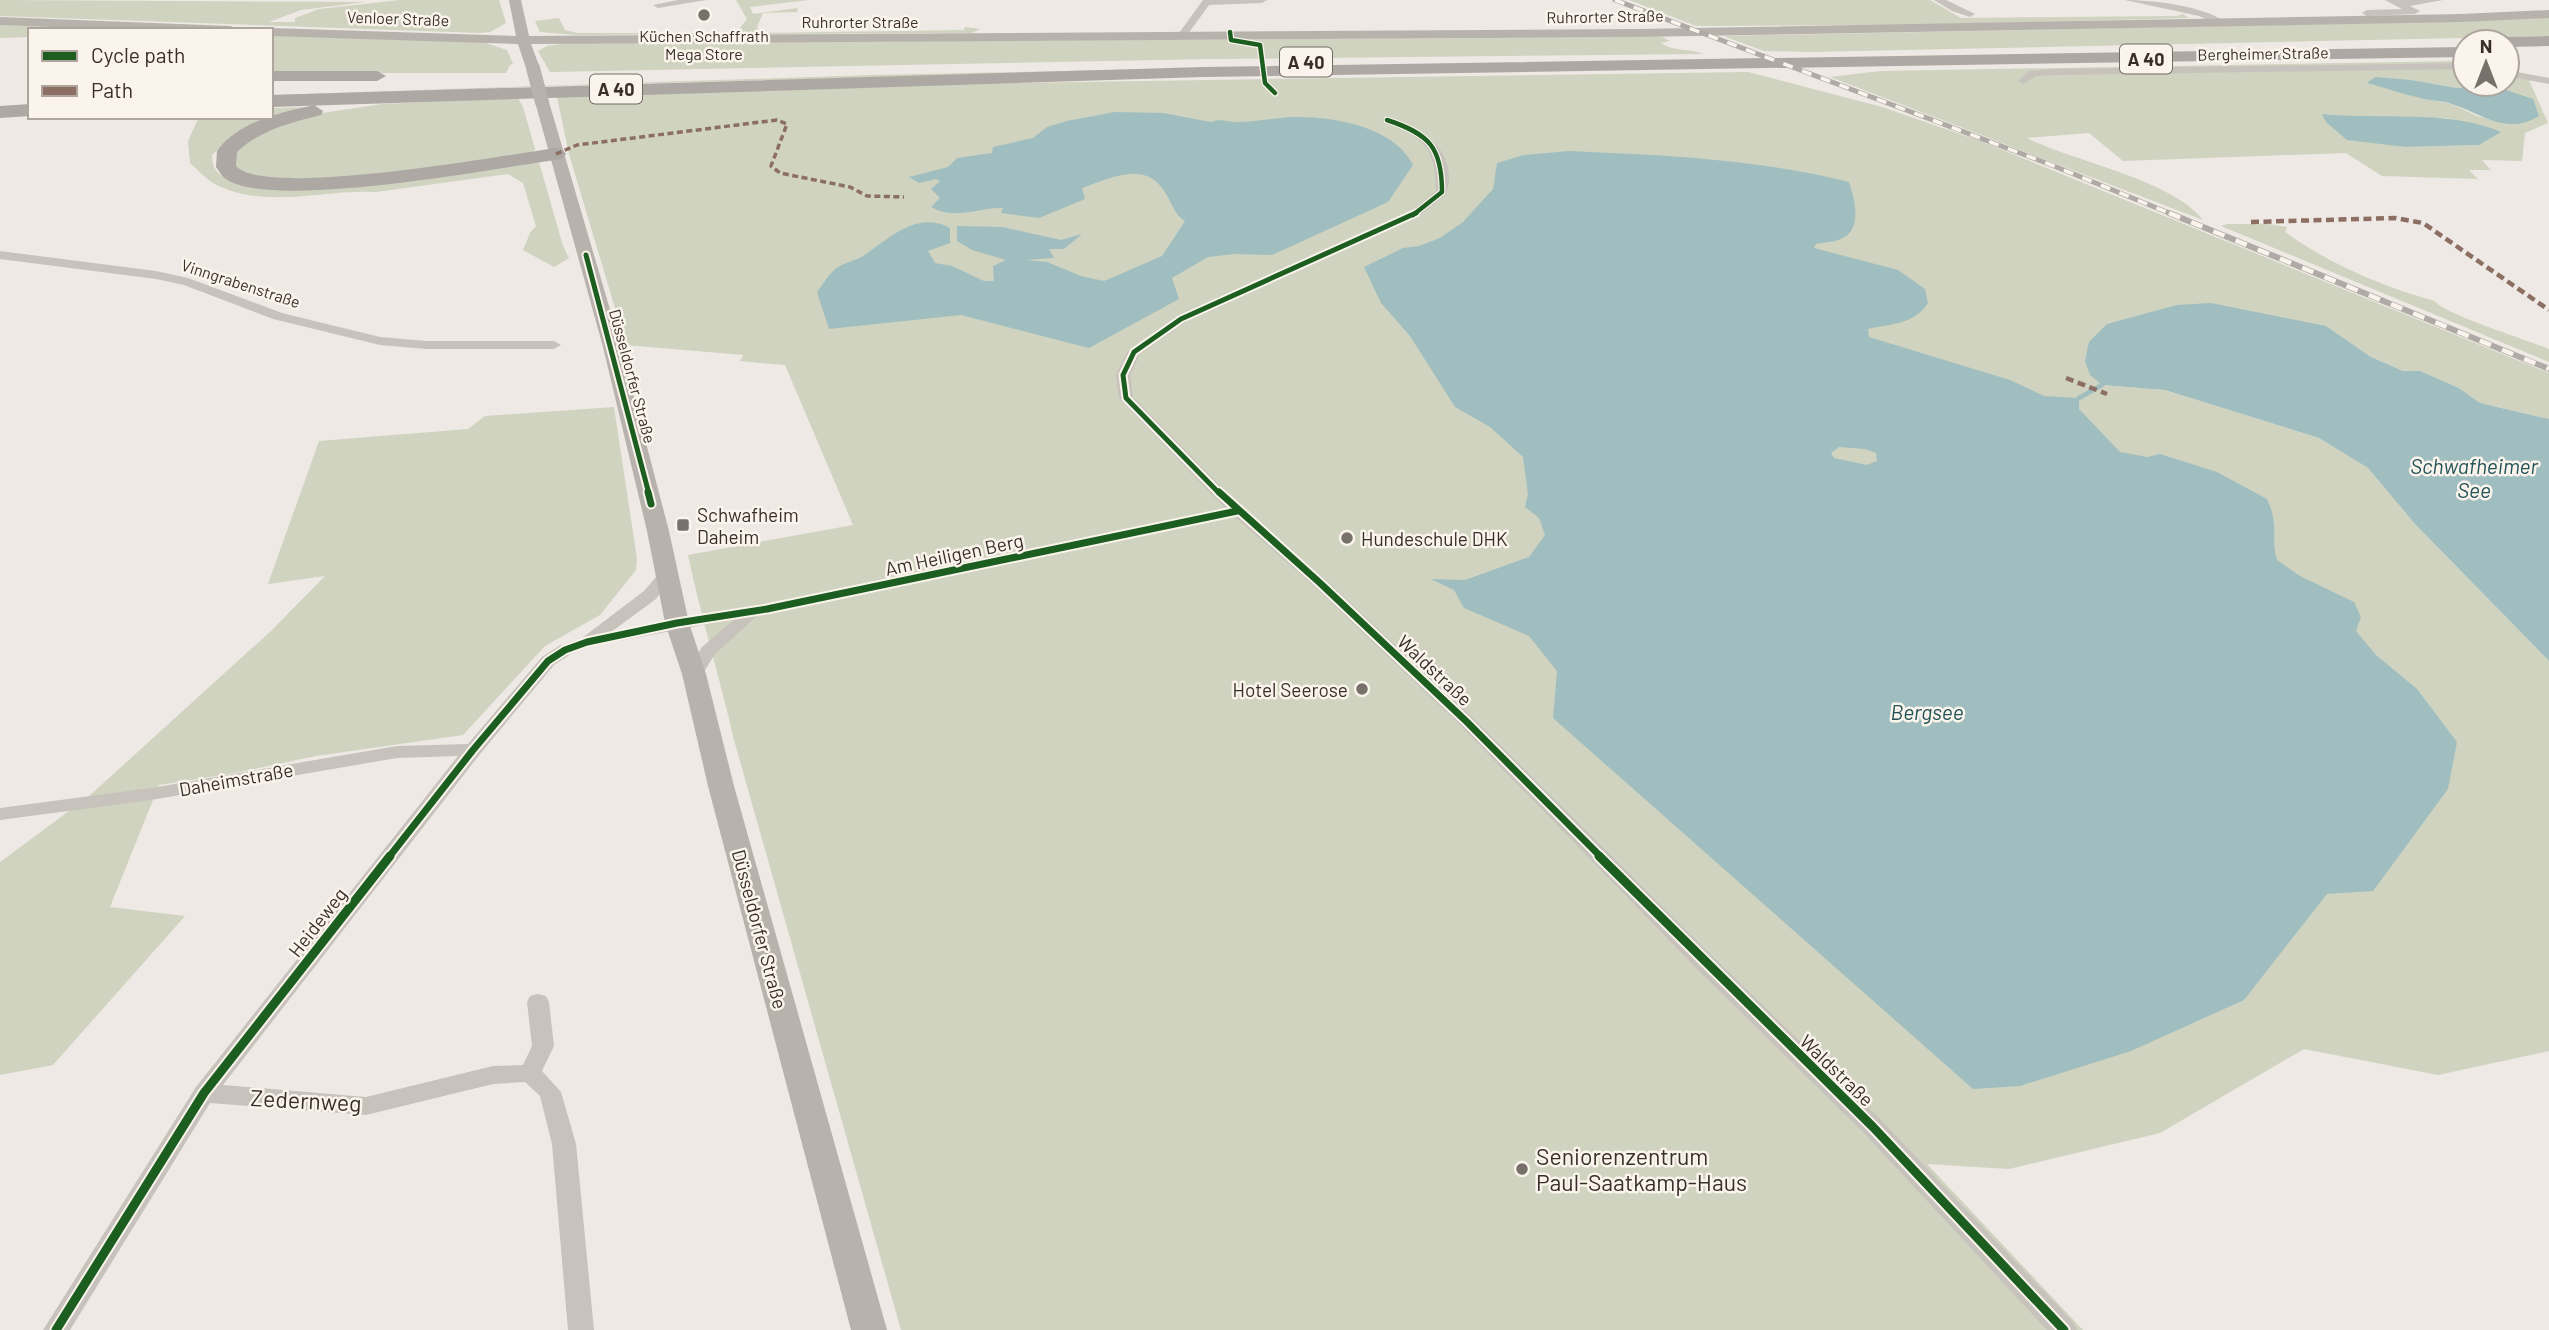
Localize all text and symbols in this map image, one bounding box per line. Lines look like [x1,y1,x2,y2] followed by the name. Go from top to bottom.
[1546,5,1664,27] street label: Ruhrorter Straße
[347,7,449,29] street label: Venloer Straße
[696,7,712,23] marker: Küchen Schaffrath Mega Store
[801,12,919,31] street label: Ruhrorter Straße
[639,26,769,63] place label: Küchen Schaffrath Mega Store
[28,28,273,119] legend
[2451,28,2521,98] north arrow
[2480,34,2492,57] text: N
[91,42,185,67] text: Cycle path
[2197,42,2329,64] street label: Bergheimer Straße
[2120,44,2172,74] road number: A 40
[1280,48,1332,76] road number: A 40
[590,74,642,104] road number: A 40
[91,77,133,102] text: Path
[179,255,303,311] street label: Vinngrabenstraße
[606,307,660,445] street label: Düsseldorfer Straße
[2410,453,2538,502] water label: Schwafheimer See
[697,503,799,548] place label: Schwafheim Daheim
[675,517,691,533] marker: Schwafheim Daheim
[1361,527,1508,550] place label: Hundeschule DHK
[883,528,1025,580] street label: Am Heiligen Berg
[1339,530,1355,546] marker: Hundeschule DHK
[1393,630,1477,710] street label: Waldstraße
[1233,678,1348,701] place label: Hotel Seerose
[1354,681,1370,697] marker: Hotel Seerose
[1890,699,1964,724] water label: Bergsee
[177,758,295,800] street label: Daheimstraße
[728,847,792,1011] street label: Düsseldorfer Straße
[283,883,351,961] street label: Heideweg
[1795,1029,1879,1111] street label: Waldstraße
[250,1083,362,1117] street label: Zedernweg
[1536,1142,1747,1196] place label: Seniorenzentrum Paul-Saatkamp-Haus
[1514,1161,1530,1177] marker: Seniorenzentrum Paul-Saatkamp-Haus

